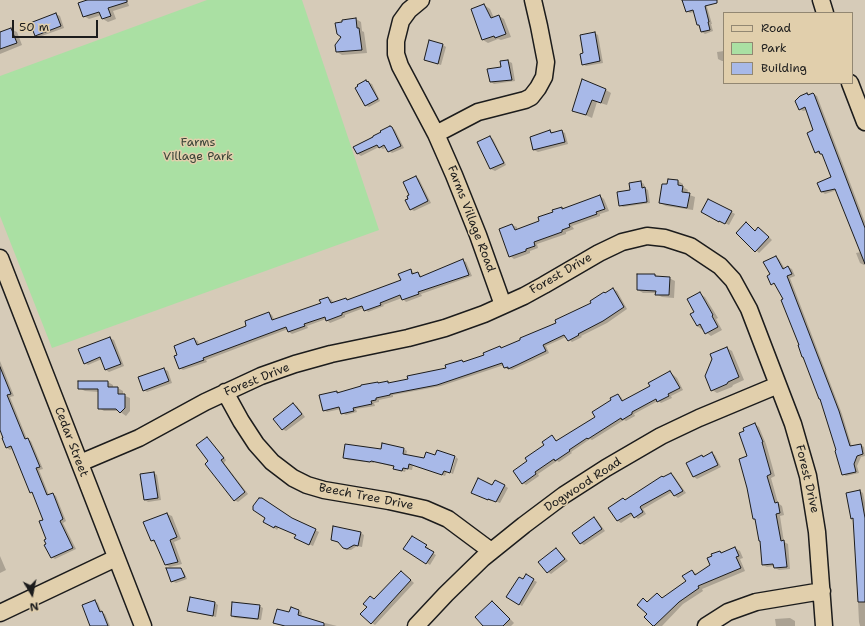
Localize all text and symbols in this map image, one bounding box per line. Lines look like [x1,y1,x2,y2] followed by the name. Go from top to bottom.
[14,12,100,38] scale bar
[723,12,853,84] legend
[19,19,49,35] text: 50 m
[761,20,791,36] text: Road
[761,40,787,56] text: Park
[761,60,807,76] text: Building
[163,136,233,164] park label: Farms Village Park
[444,164,498,274] street label: Farms Village Road
[527,250,595,298] street label: Forest Drive
[222,360,292,400] street label: Forest Drive
[51,405,91,479] street label: Cedar Street
[792,444,822,514] street label: Forest Drive
[542,455,624,515] street label: Dogwood Road
[317,481,415,513] street label: Beech Tree Drive
[12,574,52,614] north arrow
[29,598,40,614] text: N

